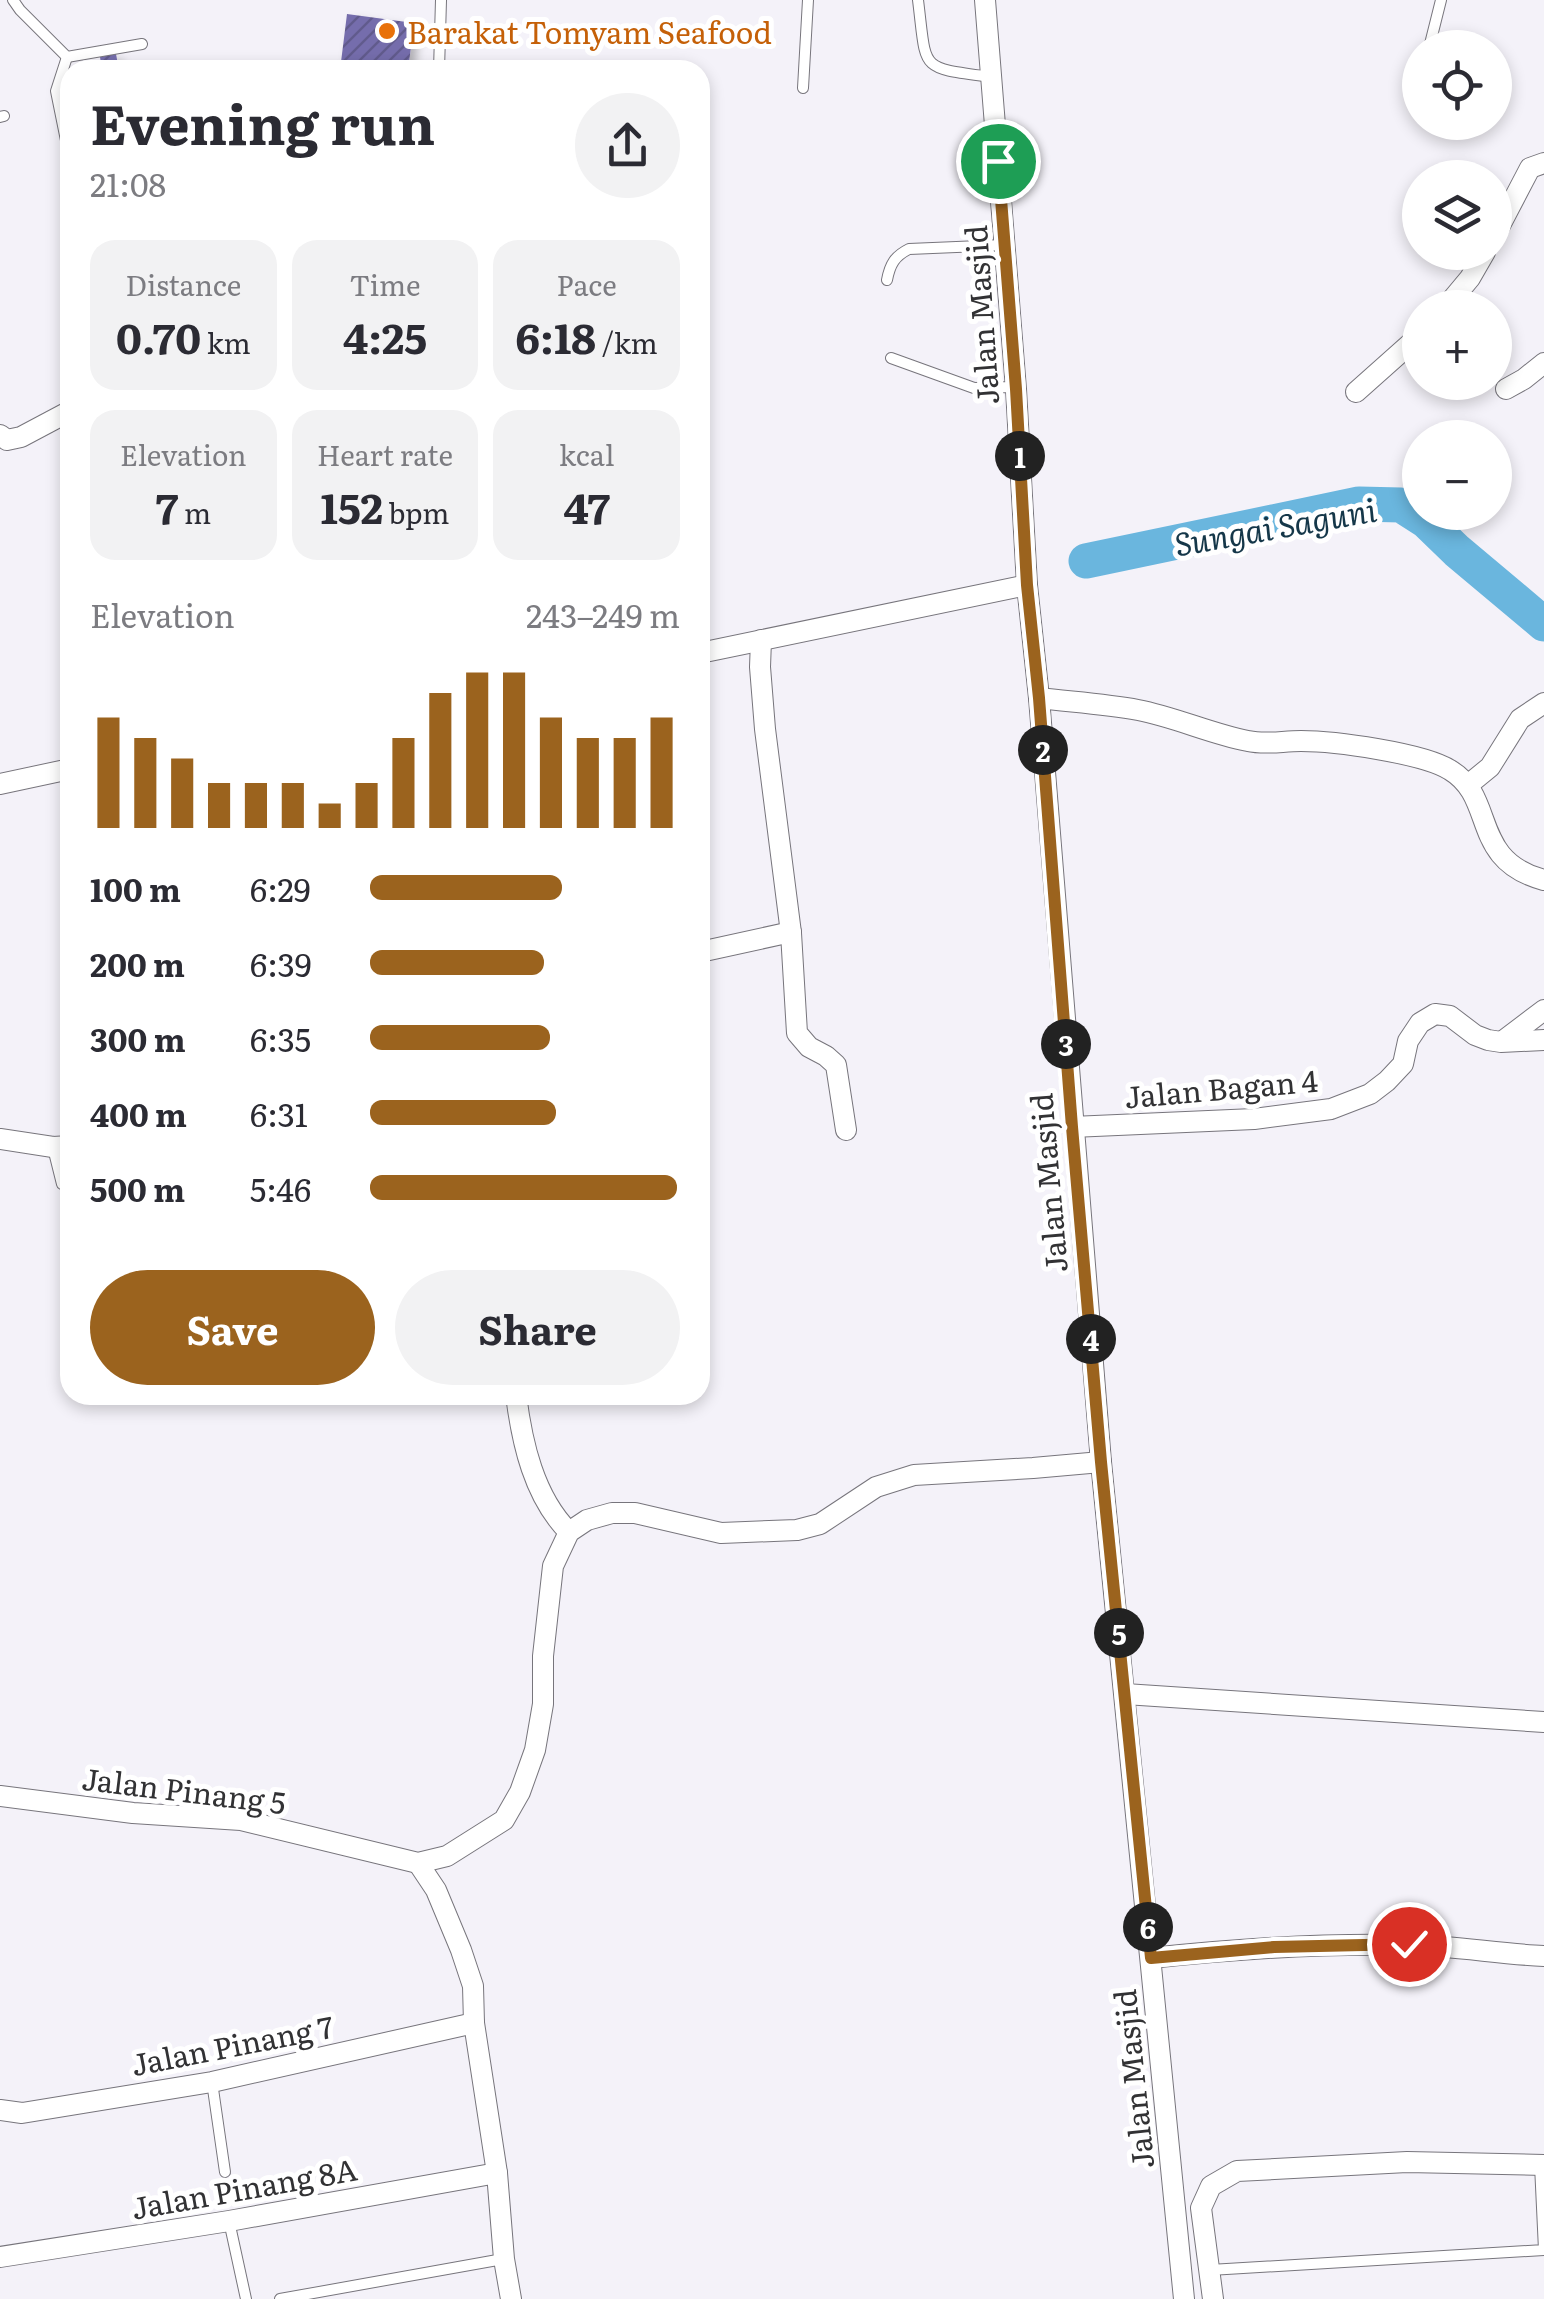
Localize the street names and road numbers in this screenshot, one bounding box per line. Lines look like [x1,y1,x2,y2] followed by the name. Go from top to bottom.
[952,224,1008,406] street label: Jalan Masjid
[1122,1057,1320,1117] street label: Jalan Bagan 4
[1017,1091,1077,1275] street label: Jalan Masjid
[80,1755,288,1823] street label: Jalan Pinang 5
[1101,1987,1163,2171] street label: Jalan Masjid
[127,2003,337,2085] street label: Jalan Pinang 7
[128,2146,360,2228] street label: Jalan Pinang 8A

